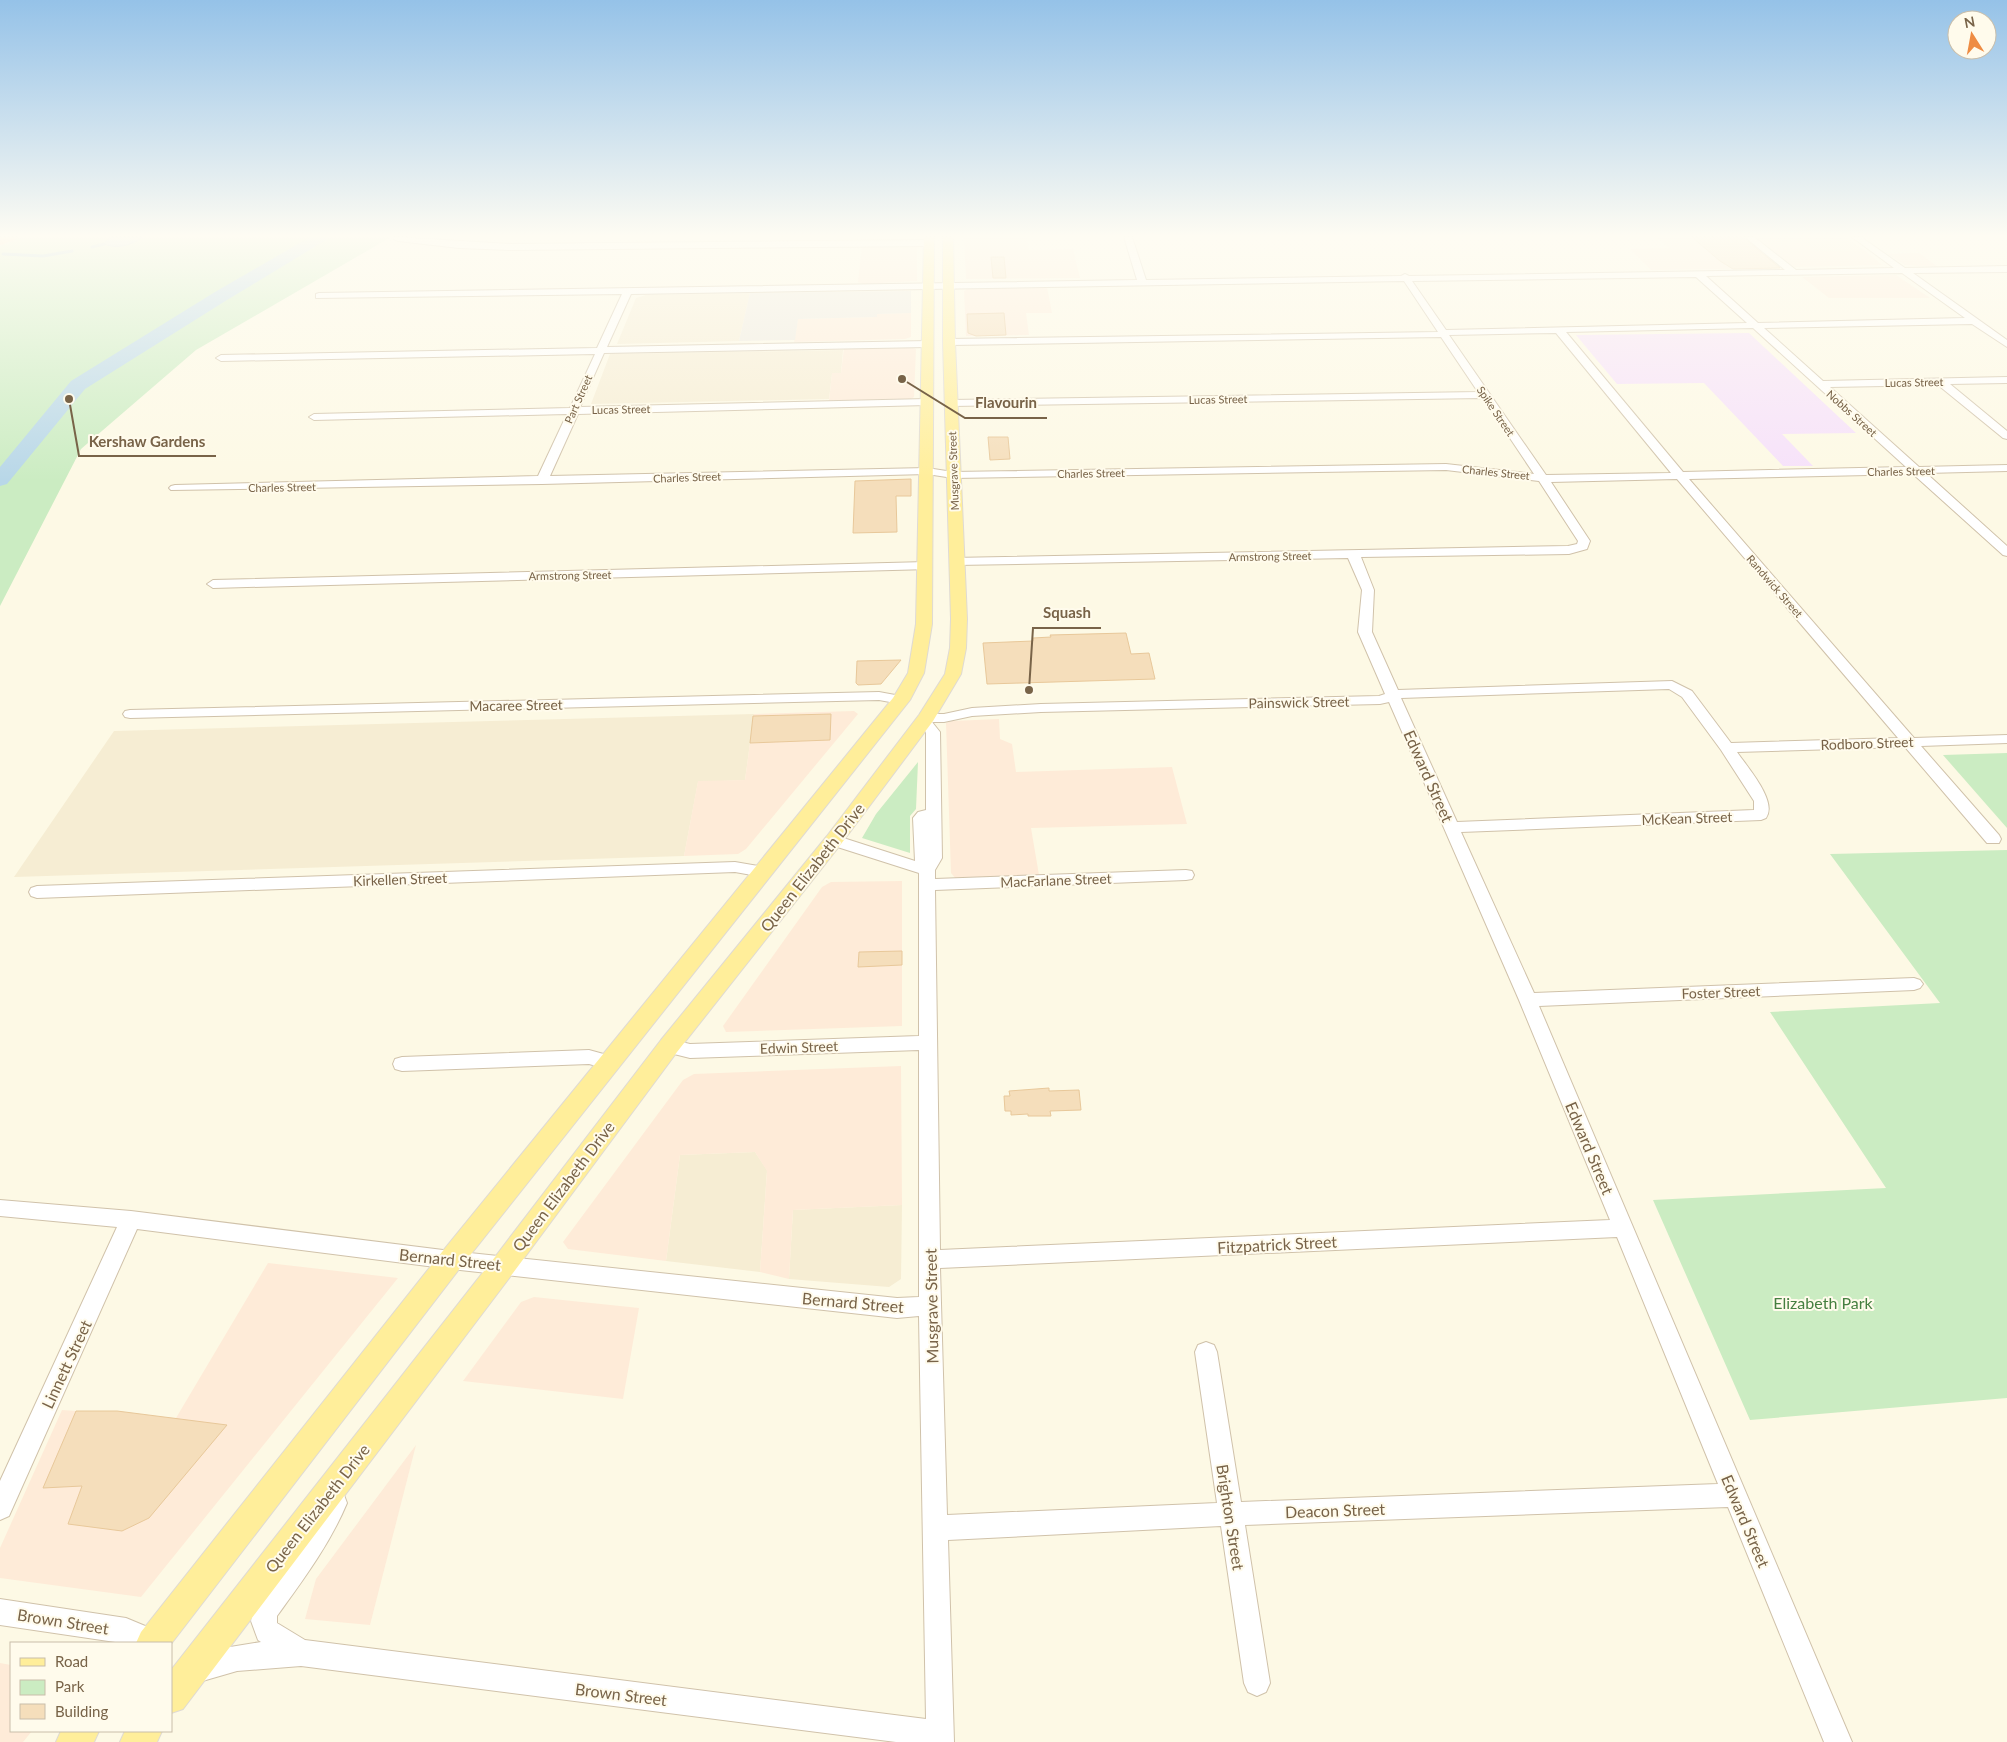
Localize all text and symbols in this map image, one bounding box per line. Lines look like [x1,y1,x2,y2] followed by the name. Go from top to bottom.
[1947,10,1997,60] north arrow
[1963,12,1976,31] text: N
[562,373,594,425] street label: Part Street
[1885,375,1944,389] street label: Lucas Street
[1475,384,1518,439] street label: Spike Street
[1824,387,1880,439] street label: Nobbs Street
[965,388,1047,418] callout: Flavourin
[1189,392,1248,406] street label: Lucas Street
[975,393,1037,411] text: Flavourin
[592,402,651,416] street label: Lucas Street
[79,426,216,456] callout: Kershaw Gardens
[945,431,961,511] street label: Musgrave Street
[89,432,206,450] text: Kershaw Gardens
[1462,462,1531,482] street label: Charles Street
[1867,464,1935,478] street label: Charles Street
[1057,466,1125,480] street label: Charles Street
[653,469,721,485] street label: Charles Street
[248,480,316,494] street label: Charles Street
[1228,549,1312,563] street label: Armstrong Street
[1744,552,1806,620] street label: Randwick Street
[528,568,612,582] street label: Armstrong Street
[1033,598,1101,628] callout: Squash
[1043,603,1091,621] text: Squash
[1248,693,1350,711] street label: Painswick Street
[469,696,563,714] street label: Macaree Street
[1400,727,1458,825] street label: Edward Street
[1820,733,1914,753] street label: Rodboro Street
[756,799,868,935] street label: Queen Elizabeth Drive
[1641,808,1733,828] street label: McKean Street
[353,869,447,889] street label: Kirkellen Street
[1000,870,1112,890] street label: MacFarlane Street
[1681,982,1761,1002] street label: Foster Street
[760,1037,838,1057] street label: Edwin Street
[1562,1099,1618,1198] street label: Edward Street
[508,1117,618,1255] street label: Queen Elizabeth Drive
[1217,1231,1338,1257] street label: Fitzpatrick Street
[398,1244,502,1274] street label: Bernard Street
[920,1248,942,1364] street label: Musgrave Street
[801,1288,905,1316] street label: Bernard Street
[1773,1293,1874,1312] park label: Elizabeth Park
[37,1316,95,1411] street label: Linnett Street
[261,1440,373,1576] street label: Queen Elizabeth Drive
[1213,1463,1249,1572] street label: Brighton Street
[1718,1472,1774,1571] street label: Edward Street
[1285,1499,1386,1521] street label: Deacon Street
[16,1604,110,1638] street label: Brown Street
[10,1642,172,1732] legend
[55,1652,88,1670] text: Road
[55,1677,85,1695] text: Park
[574,1679,668,1709] street label: Brown Street
[55,1702,108,1720] text: Building

